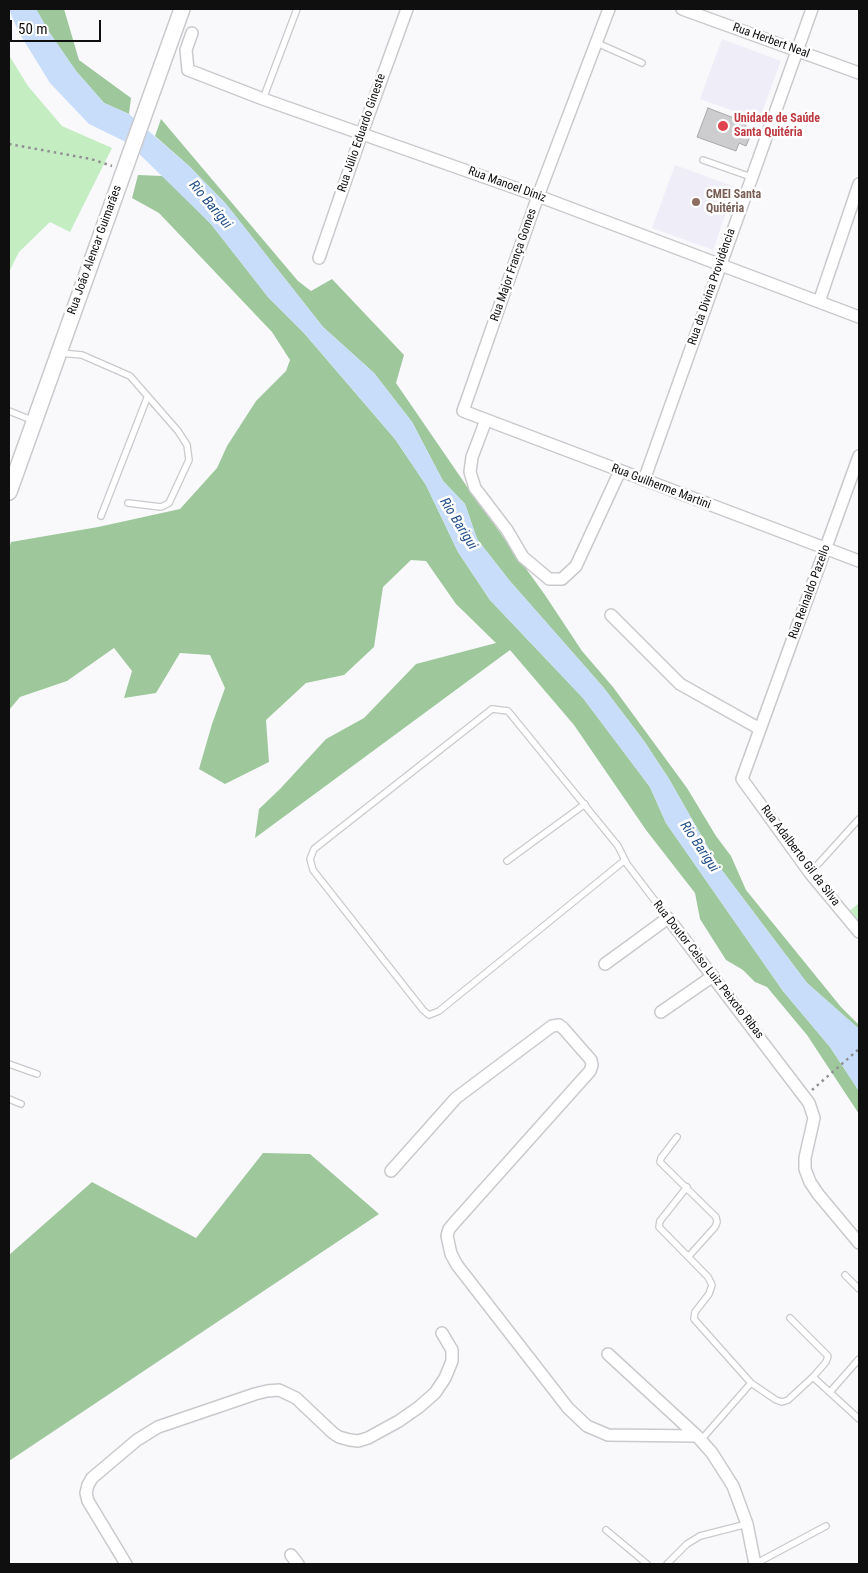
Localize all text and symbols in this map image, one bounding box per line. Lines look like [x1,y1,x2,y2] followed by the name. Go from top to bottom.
[12,10,104,42] scale bar
[18,20,48,38] text: 50 m
[731,20,811,62] street label: Rua Herbert Neal
[335,72,389,194] street label: Rua Júlio Eduardo Gineste
[734,112,820,140] place label: Unidade de Saúde Santa Quitéria
[716,119,730,133] marker: Unidade de Saúde Santa Quitéria
[466,164,548,206] street label: Rua Manoel Diniz
[185,177,235,233] water label: Rio Barigui
[65,183,125,317] street label: Rua João Alencar Guimarães
[706,188,761,216] place label: CMEI Santa Quitéria
[690,196,702,208] marker: CMEI Santa Quitéria
[488,207,540,323] street label: Rua Major França Gomes
[685,227,739,347] street label: Rua da Divina Providência
[609,461,713,513] street label: Rua Guilherme Martini
[436,495,480,553] water label: Rio Barigui
[786,543,834,641] street label: Rua Reinaldo Pazello
[758,803,842,909] street label: Rua Adalberto Gil da Silva
[676,818,722,876] water label: Rio Barigui
[650,898,766,1042] street label: Rua Doutor Celso Luiz Peixoto Ribas

